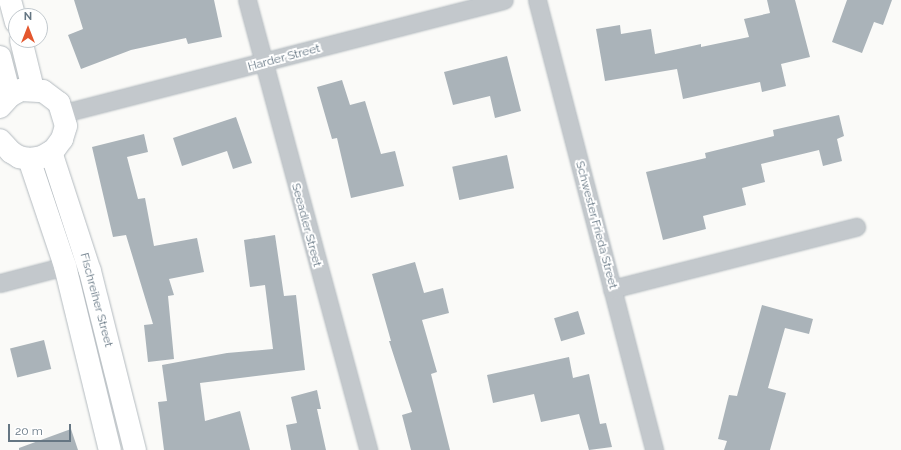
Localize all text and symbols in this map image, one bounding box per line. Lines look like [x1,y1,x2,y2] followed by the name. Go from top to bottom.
[8,8,48,48] north arrow
[24,10,32,23] text: N
[246,41,322,75] street label: Harder Street
[572,159,620,291] street label: Schwester Frieda Street
[288,181,324,269] street label: Seeadler Street
[76,251,116,349] street label: Fischreiher Street
[10,416,73,442] scale bar
[15,424,43,438] text: 20 m

